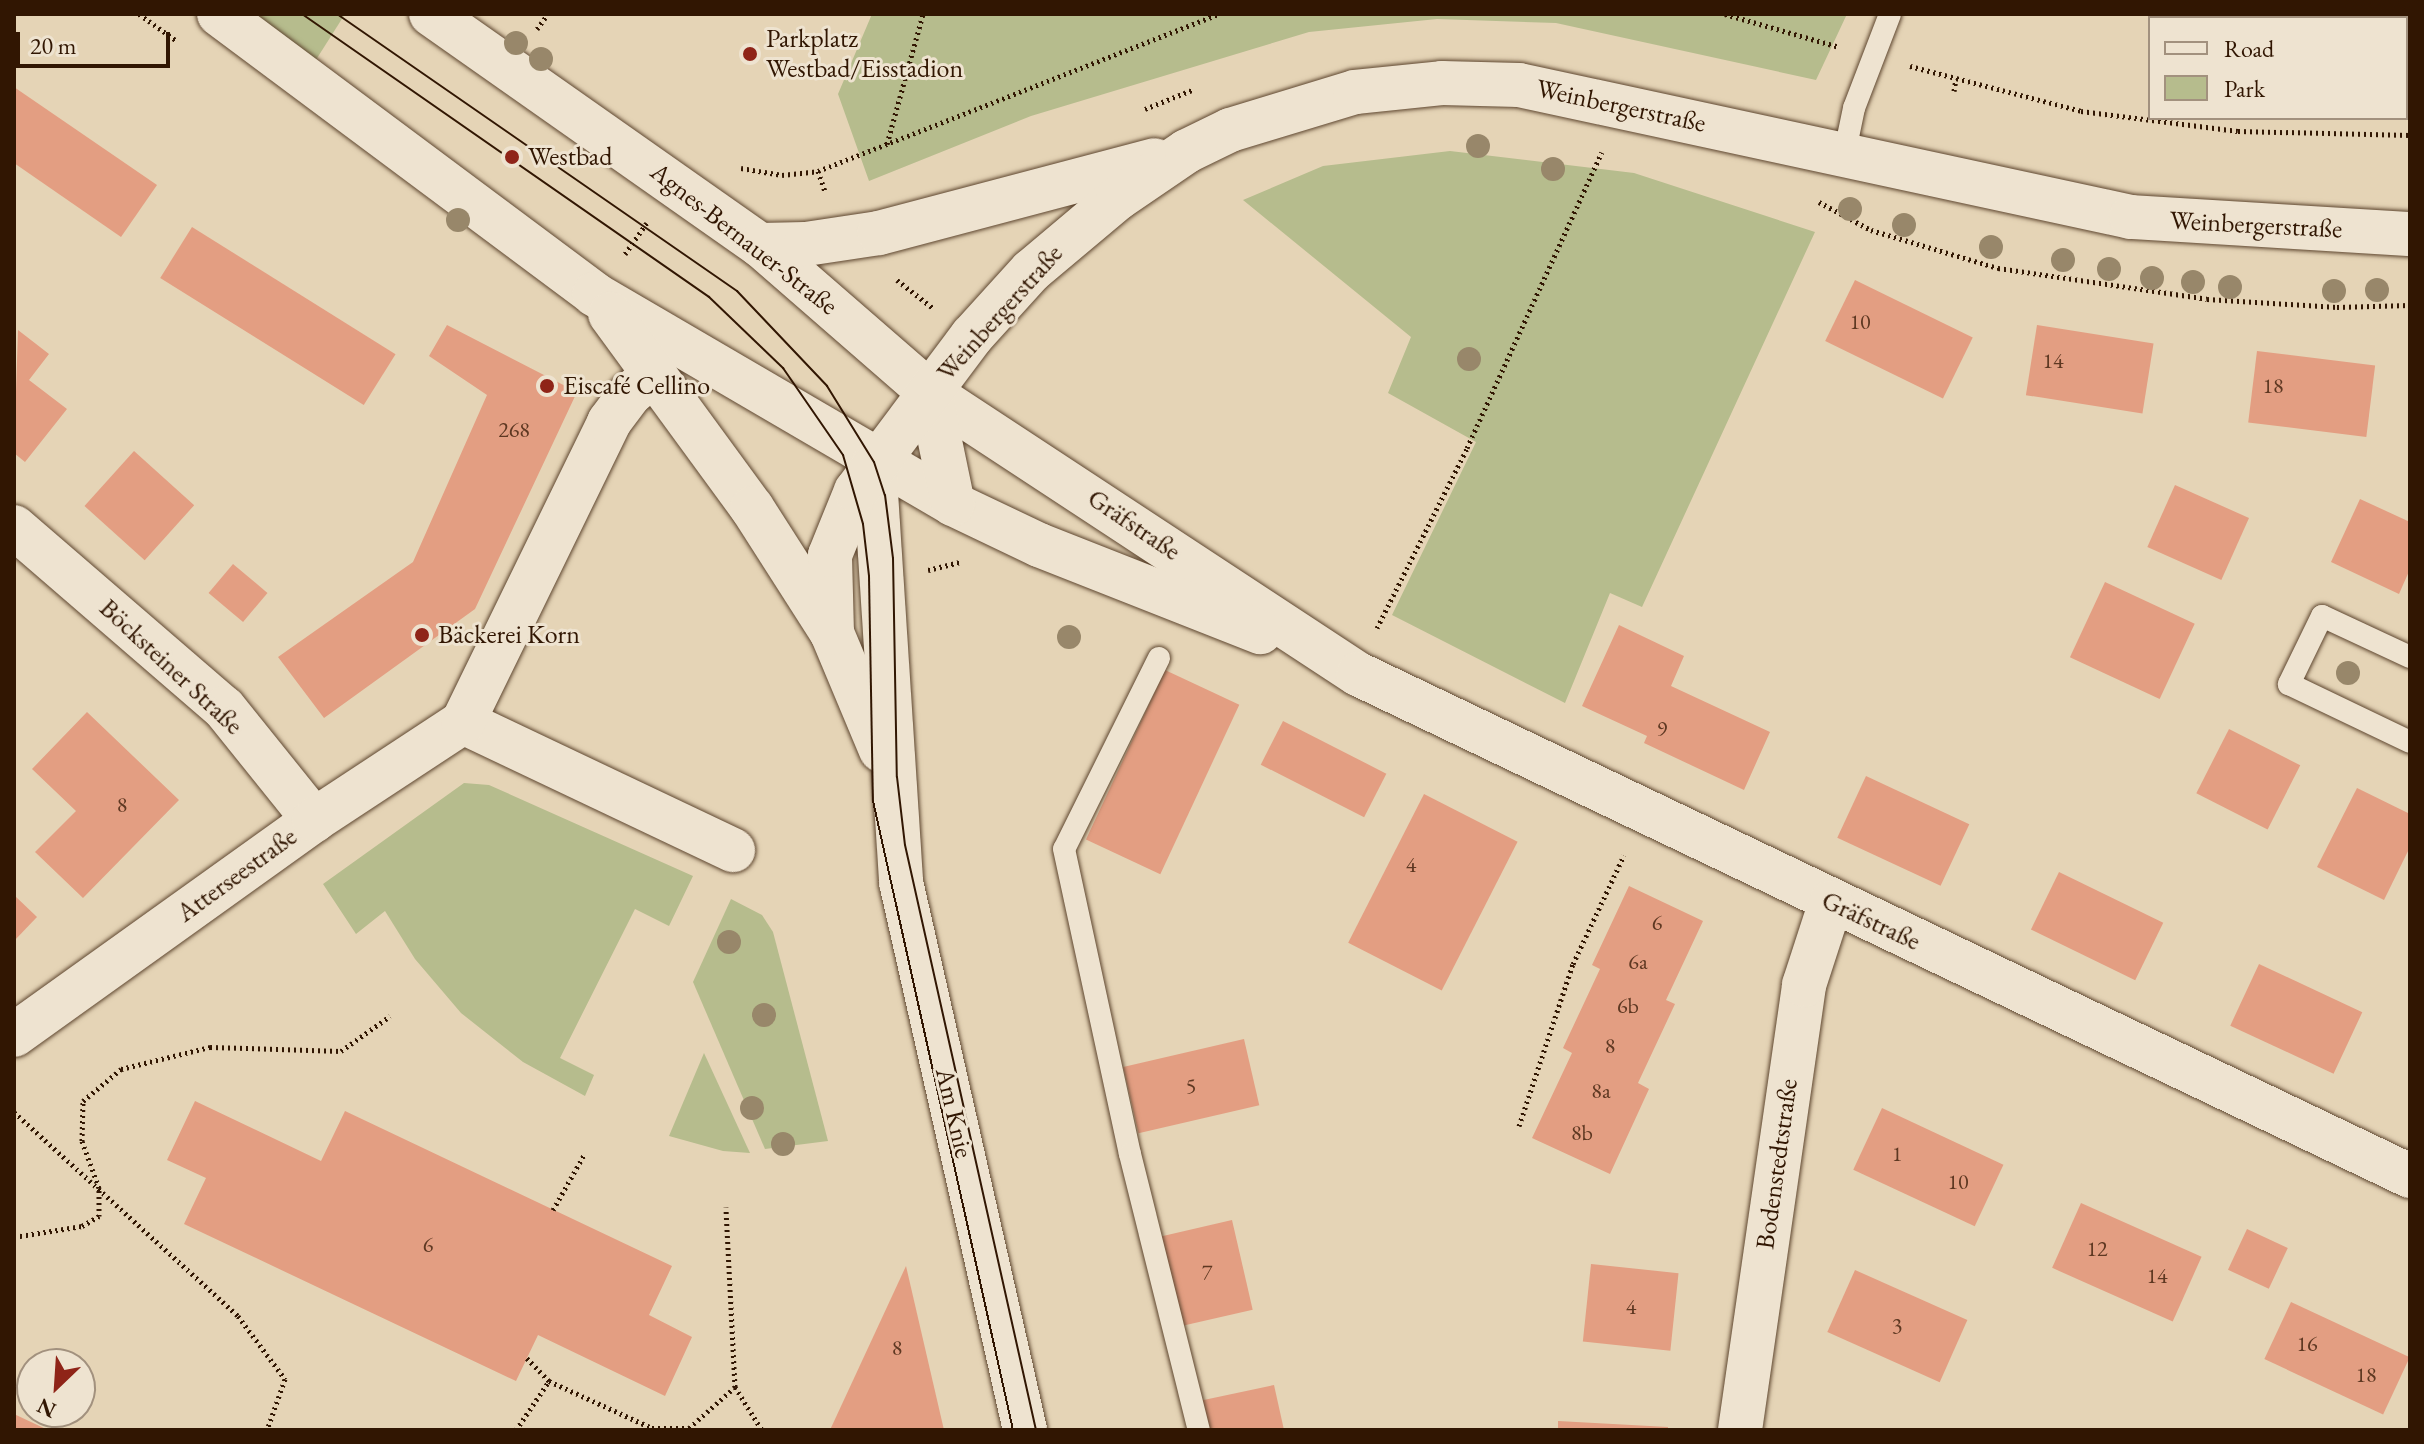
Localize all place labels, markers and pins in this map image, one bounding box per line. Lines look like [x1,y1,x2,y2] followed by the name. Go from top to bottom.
[766,23,963,84] place label: Parkplatz Westbad/Eisstadion
[741,45,759,63] marker: Parkplatz Westbad/Eisstadion
[528,141,612,173] place label: Westbad
[503,148,521,166] marker: Westbad
[563,370,710,402] place label: Eiscafé Cellino
[538,377,556,395] marker: Eiscafé Cellino
[438,619,580,651] place label: Bäckerei Korn
[413,626,431,644] marker: Bäckerei Korn

